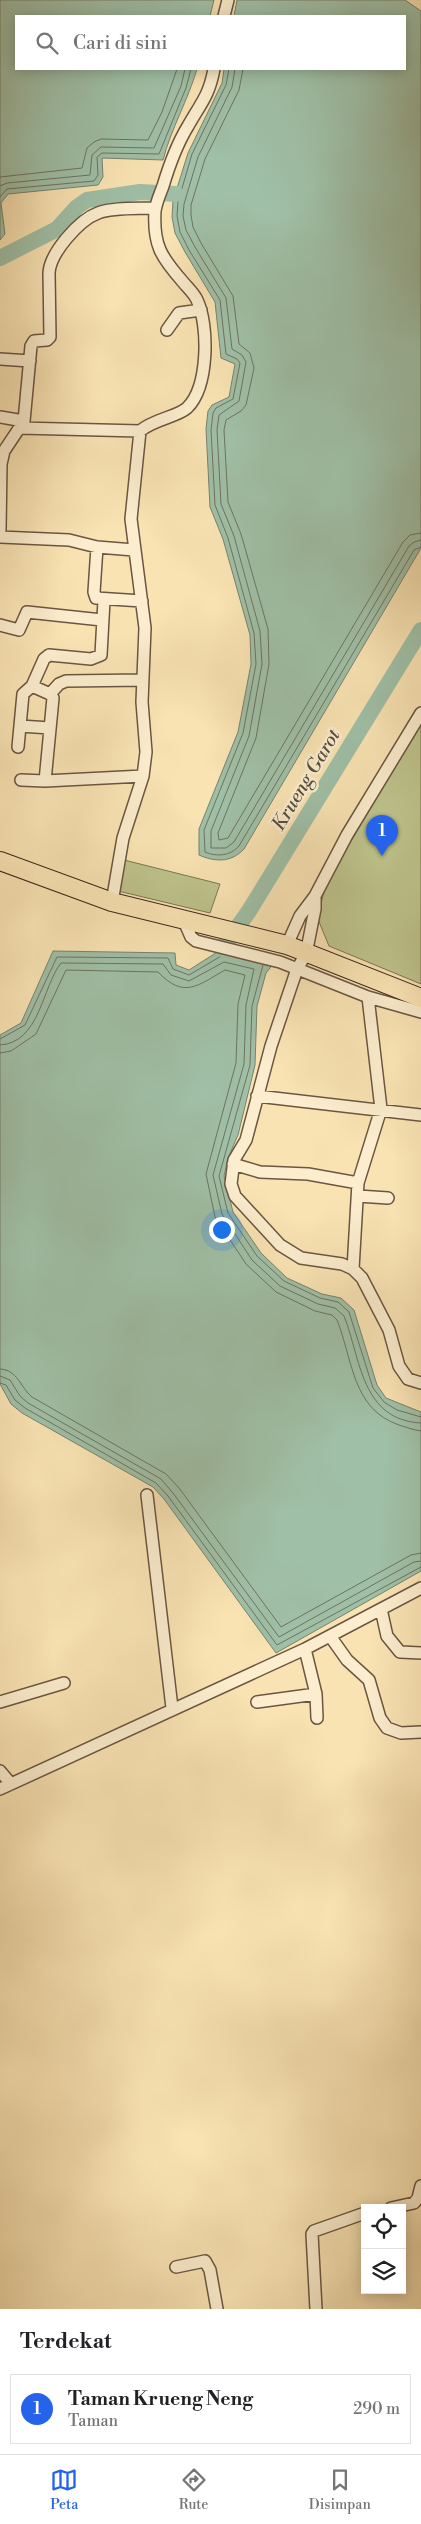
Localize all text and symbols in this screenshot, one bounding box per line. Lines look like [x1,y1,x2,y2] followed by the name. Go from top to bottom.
[15,15,406,70] search box
[33,29,61,57] icon: search
[73,31,168,55] text: Cari di sini
[266,724,346,835] water label: Krueng Garot
[366,815,398,856] pin: 1
[209,1217,235,1243] your location
[361,2204,406,2294] map controls
[361,2204,406,2249] button: locate
[361,2249,406,2294] button: layers
[20,2329,111,2355] text: Terdekat
[68,2387,253,2411] text: Taman Krueng Neng
[33,2399,41,2419] text: 1
[353,2399,400,2419] text: 290 m
[68,2411,118,2431] text: Taman
[50,2466,78,2514] tab: Peta
[179,2466,208,2514] tab: Rute
[309,2466,371,2514] tab: Disimpan

